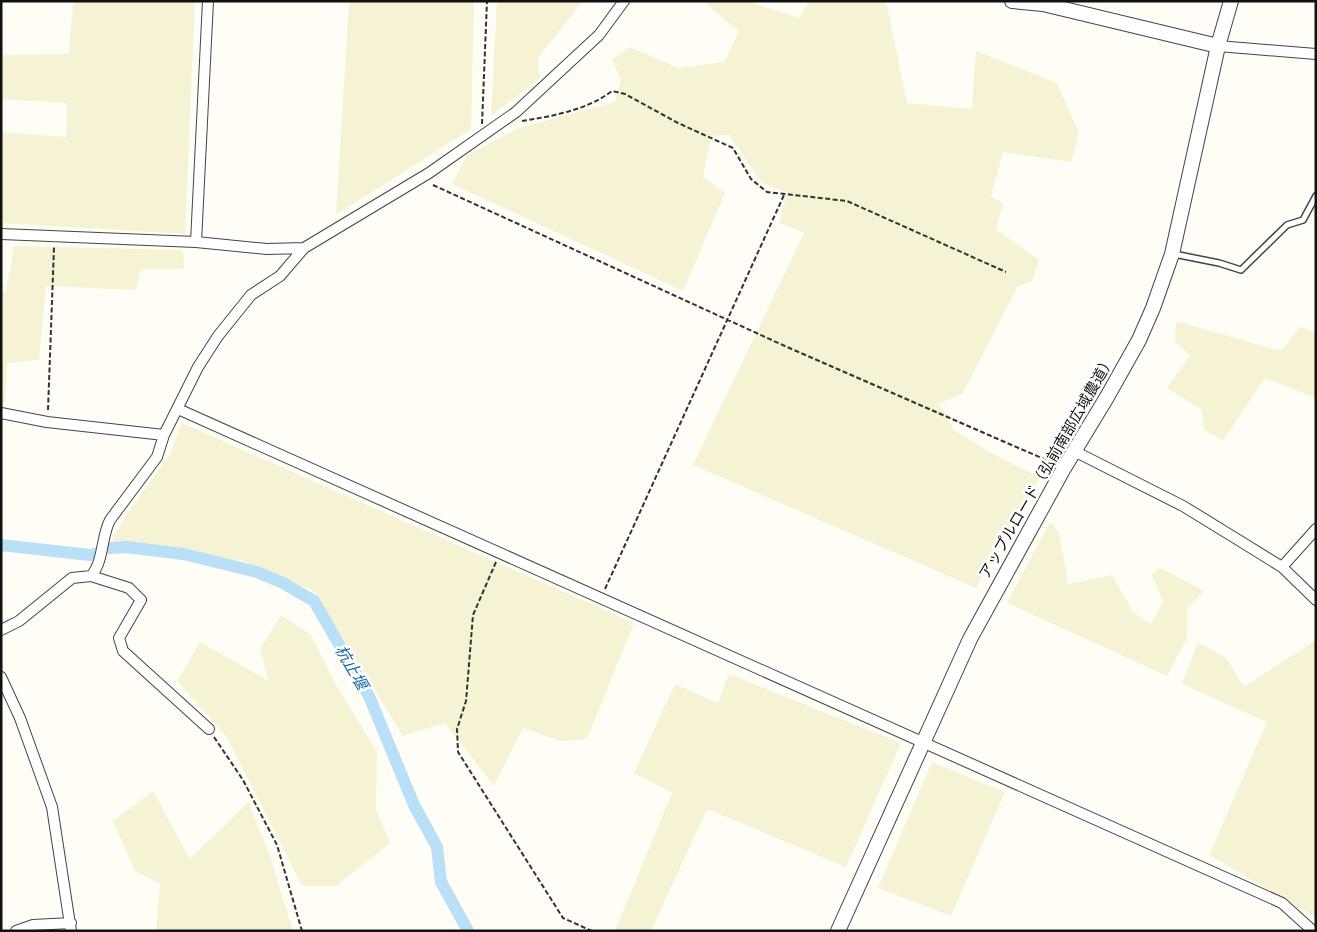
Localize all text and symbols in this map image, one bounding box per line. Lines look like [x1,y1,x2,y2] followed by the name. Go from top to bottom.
[974,351,1119,582] street label: アップルロード（弘前南部広域農道）
[330,641,375,696] water label: 杭止堰

